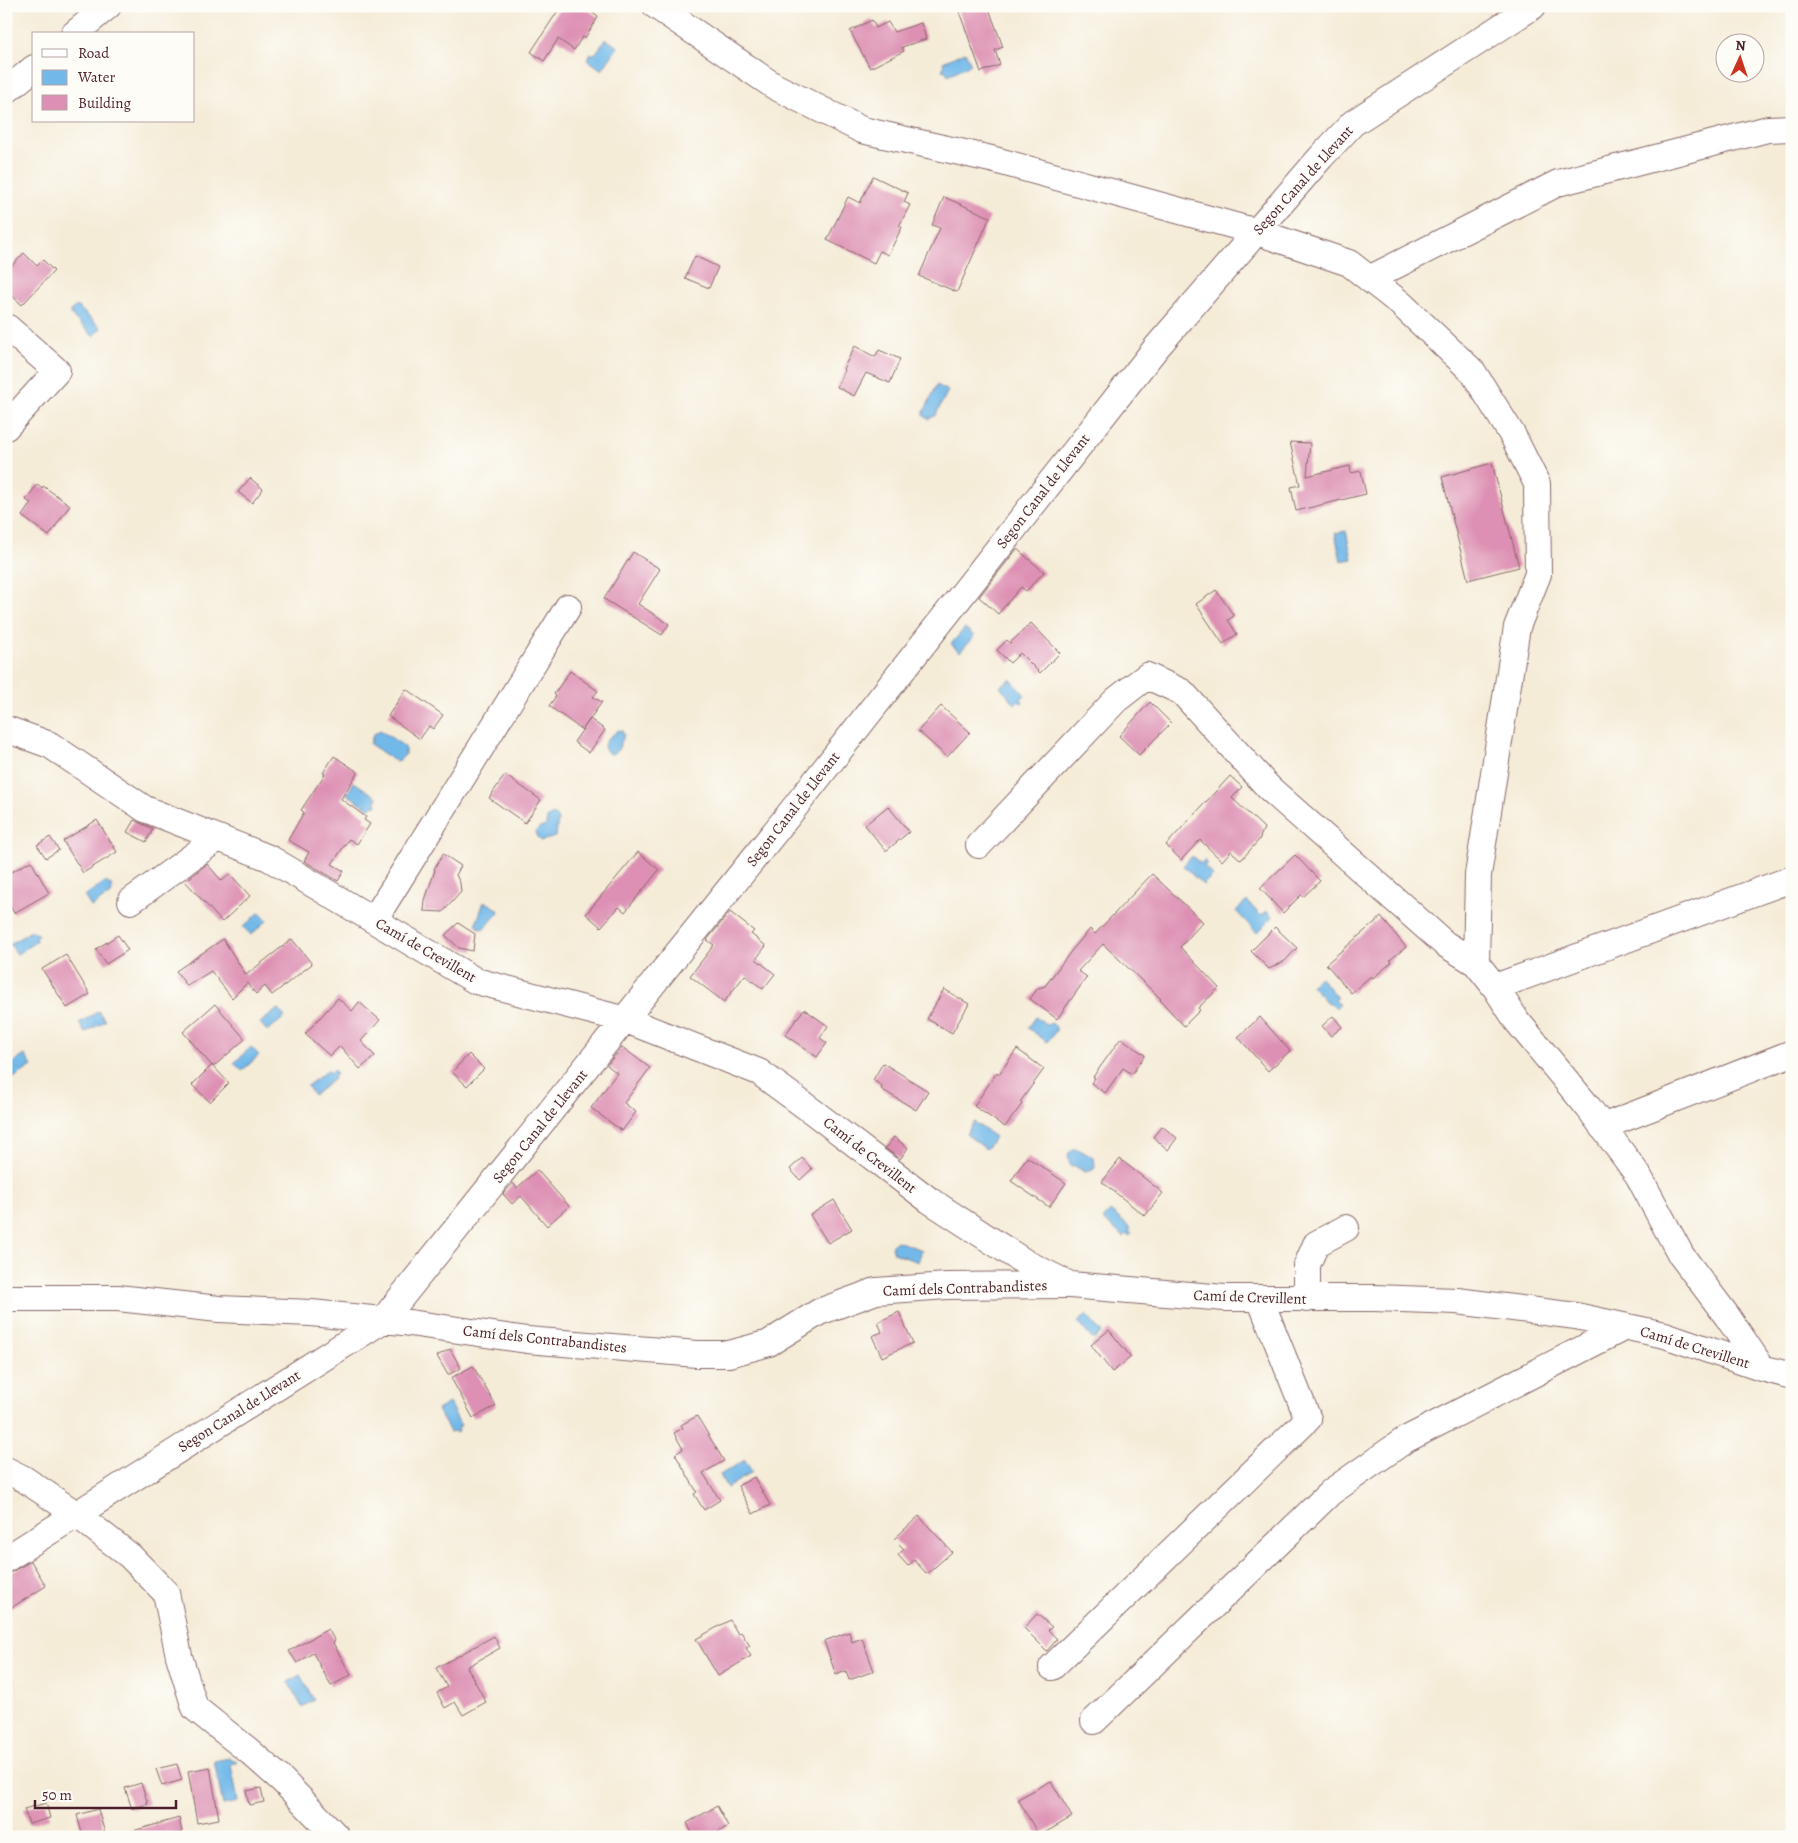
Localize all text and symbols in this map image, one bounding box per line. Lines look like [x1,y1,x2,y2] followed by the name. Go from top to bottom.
[32,32,195,122] legend
[1716,32,1766,82] north arrow
[1735,36,1746,55] text: N
[78,43,110,63] text: Road
[77,67,115,87] text: Water
[78,93,131,113] text: Building
[1248,121,1358,239] street label: Segon Canal de Llevant
[992,429,1094,553] street label: Segon Canal de Llevant
[742,747,844,871] street label: Segon Canal de Llevant
[372,913,480,987] street label: Camí de Crevillent
[488,1065,592,1187] street label: Segon Canal de Llevant
[819,1112,921,1198] street label: Camí de Crevillent
[882,1275,1048,1301] street label: Camí dels Contrabandistes
[1193,1285,1307,1309] street label: Camí de Crevillent
[462,1320,628,1358] street label: Camí dels Contrabandistes
[1638,1321,1752,1373] street label: Camí de Crevillent
[174,1365,304,1457] street label: Segon Canal de Llevant
[35,1778,176,1810] scale bar
[42,1785,72,1805] text: 50 m

